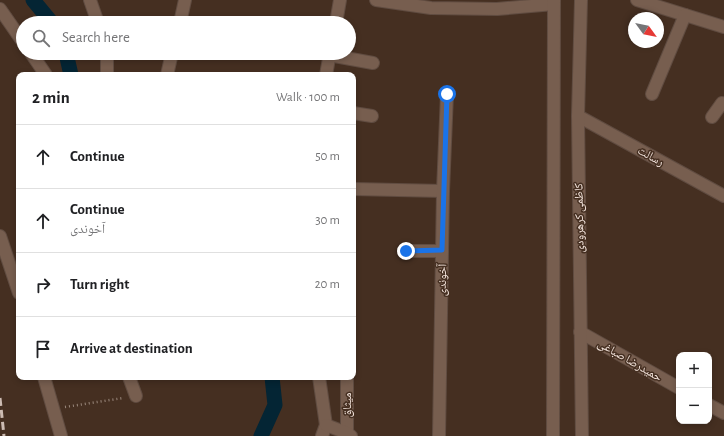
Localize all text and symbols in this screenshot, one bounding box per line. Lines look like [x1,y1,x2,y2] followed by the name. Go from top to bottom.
[628,12,664,48] north arrow
[16,16,356,60] search box
[30,27,52,49] icon: search
[62,30,130,45] text: Search here
[438,85,456,103] route start
[32,89,70,106] text: 2 min
[276,91,340,104] text: Walk · 100 m
[636,144,666,168] street label: رسالت
[32,146,54,168] icon: ahead
[70,149,125,164] text: Continue
[315,150,340,163] text: 50 m
[572,183,587,253] street label: کاظمی کرهرودی
[70,202,125,217] text: Continue
[32,210,54,232] icon: ahead
[315,214,340,227] text: 30 m
[70,223,105,236] text: آخوندی
[397,242,415,260] route end
[435,263,449,296] street label: آخوندی
[32,274,54,296] icon: right
[70,277,129,292] text: Turn right
[315,278,340,291] text: 20 m
[595,337,664,385] street label: حمیدرضا صباغی
[32,338,54,360] icon: arrive
[70,341,193,356] text: Arrive at destination
[676,352,712,424] map controls
[676,352,712,388] button: +
[676,388,712,424] button: −
[341,393,354,417] street label: میثاق

